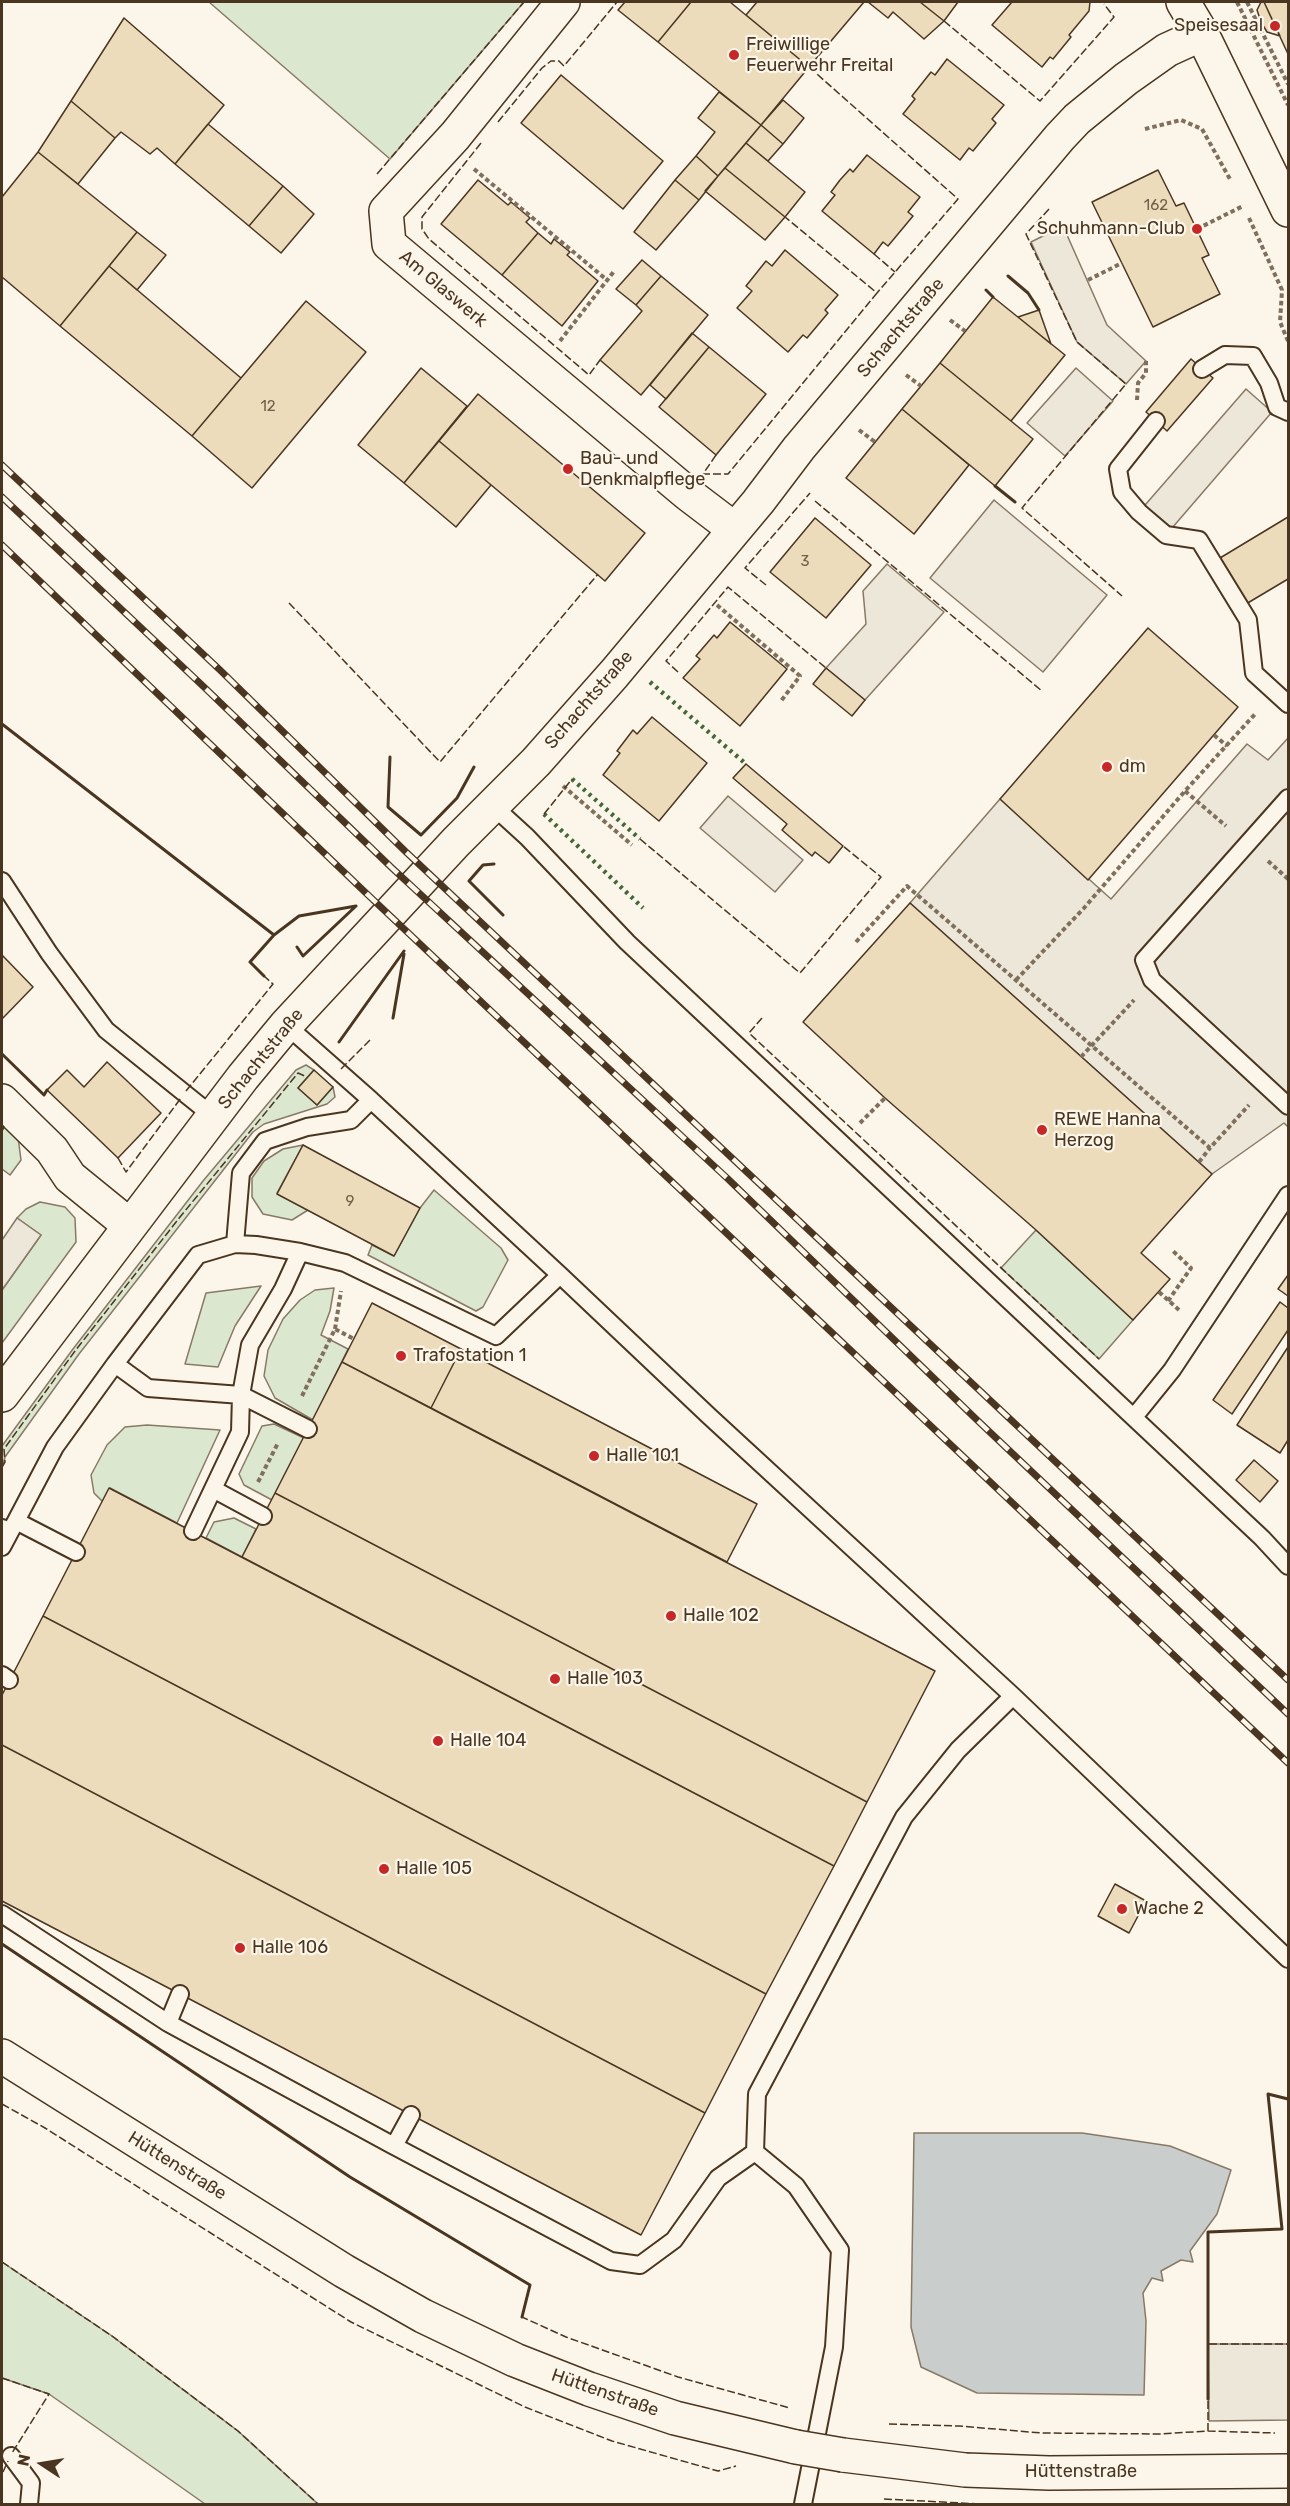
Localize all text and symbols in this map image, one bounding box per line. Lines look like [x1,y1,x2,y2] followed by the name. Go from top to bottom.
[1174,15,1263,37] place label: Speisesaal
[1268,19,1282,33] marker: Speisesaal
[746,34,893,76] place label: Freiwillige Feuerwehr Freital
[727,48,741,62] marker: Freiwillige Feuerwehr Freital
[1144,197,1168,215] house number: 162
[1037,218,1185,240] place label: Schuhmann-Club
[1190,222,1204,236] marker: Schuhmann-Club
[395,246,491,332] street label: Am Glaswerk
[853,274,949,382] street label: Schachtstraße
[260,398,276,416] house number: 12
[580,448,705,490] place label: Bau- und Denkmalpflege
[561,462,575,476] marker: Bau- und Denkmalpflege
[800,553,810,571] house number: 3
[540,646,638,754] street label: Schachtstraße
[1119,756,1146,778] place label: dm
[1100,760,1114,774] marker: dm
[214,1004,308,1114] street label: Schachtstraße
[1054,1109,1161,1152] place label: REWE Hanna Herzog
[1035,1123,1049,1137] marker: REWE Hanna Herzog
[346,1193,354,1211] house number: 9
[413,1345,526,1367] place label: Trafostation 1
[394,1349,408,1363] marker: Trafostation 1
[606,1445,679,1467] place label: Halle 101
[587,1449,601,1463] marker: Halle 101
[683,1605,759,1627] place label: Halle 102
[664,1609,678,1623] marker: Halle 102
[567,1668,643,1690] place label: Halle 103
[548,1672,562,1686] marker: Halle 103
[450,1730,526,1752] place label: Halle 104
[431,1734,445,1748] marker: Halle 104
[396,1858,472,1880] place label: Halle 105
[377,1862,391,1876] marker: Halle 105
[1134,1898,1204,1920] place label: Wache 2
[1115,1902,1129,1916] marker: Wache 2
[252,1937,328,1959] place label: Halle 106
[233,1941,247,1955] marker: Halle 106
[124,2127,230,2205] street label: Hüttenstraße
[548,2365,662,2421] street label: Hüttenstraße
[12,2434,72,2494] north arrow
[13,2453,34,2468] text: N
[1025,2461,1137,2483] street label: Hüttenstraße

